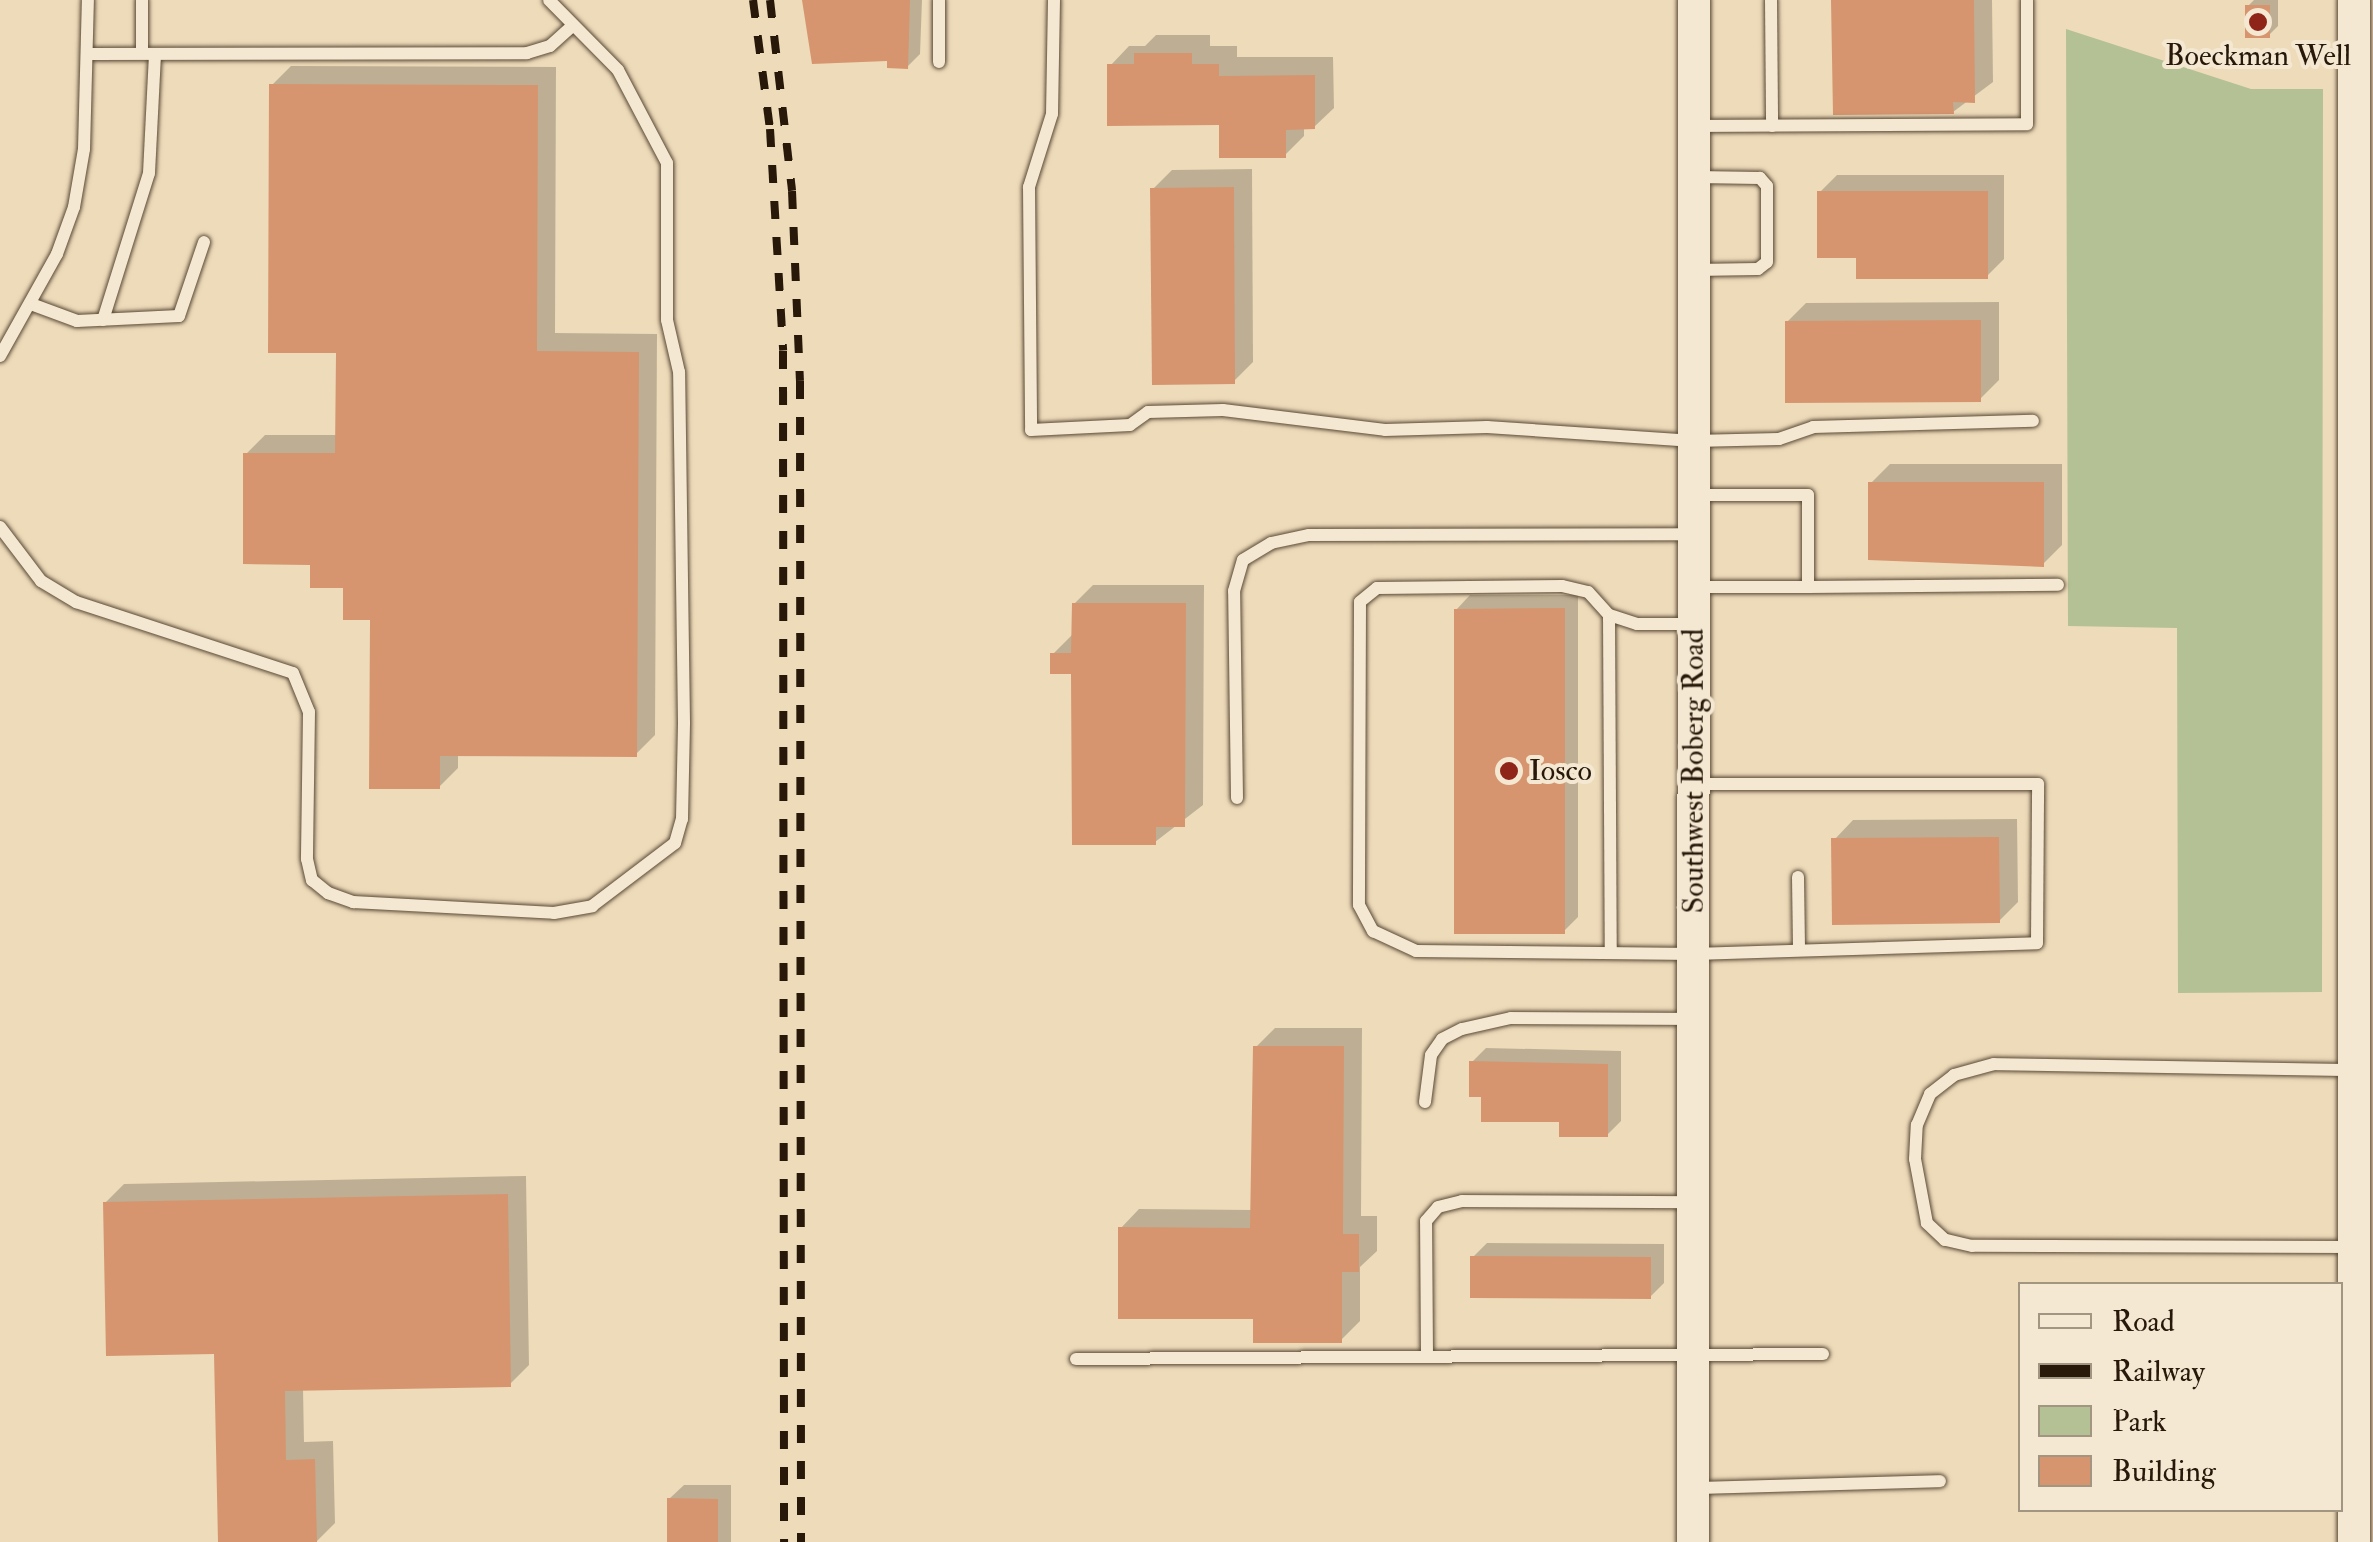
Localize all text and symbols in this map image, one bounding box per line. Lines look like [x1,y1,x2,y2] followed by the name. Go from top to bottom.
[2247,11,2269,33] marker: Boeckman Well
[2165,38,2351,74] place label: Boeckman Well
[1676,628,1712,914] street label: Southwest Boberg Road
[1529,753,1592,789] place label: Iosco
[1498,760,1520,782] marker: Iosco
[2018,1282,2343,1512] legend
[2112,1303,2175,1340] text: Road
[2112,1353,2205,1390] text: Railway
[2112,1403,2167,1440] text: Park
[2112,1453,2216,1490] text: Building

